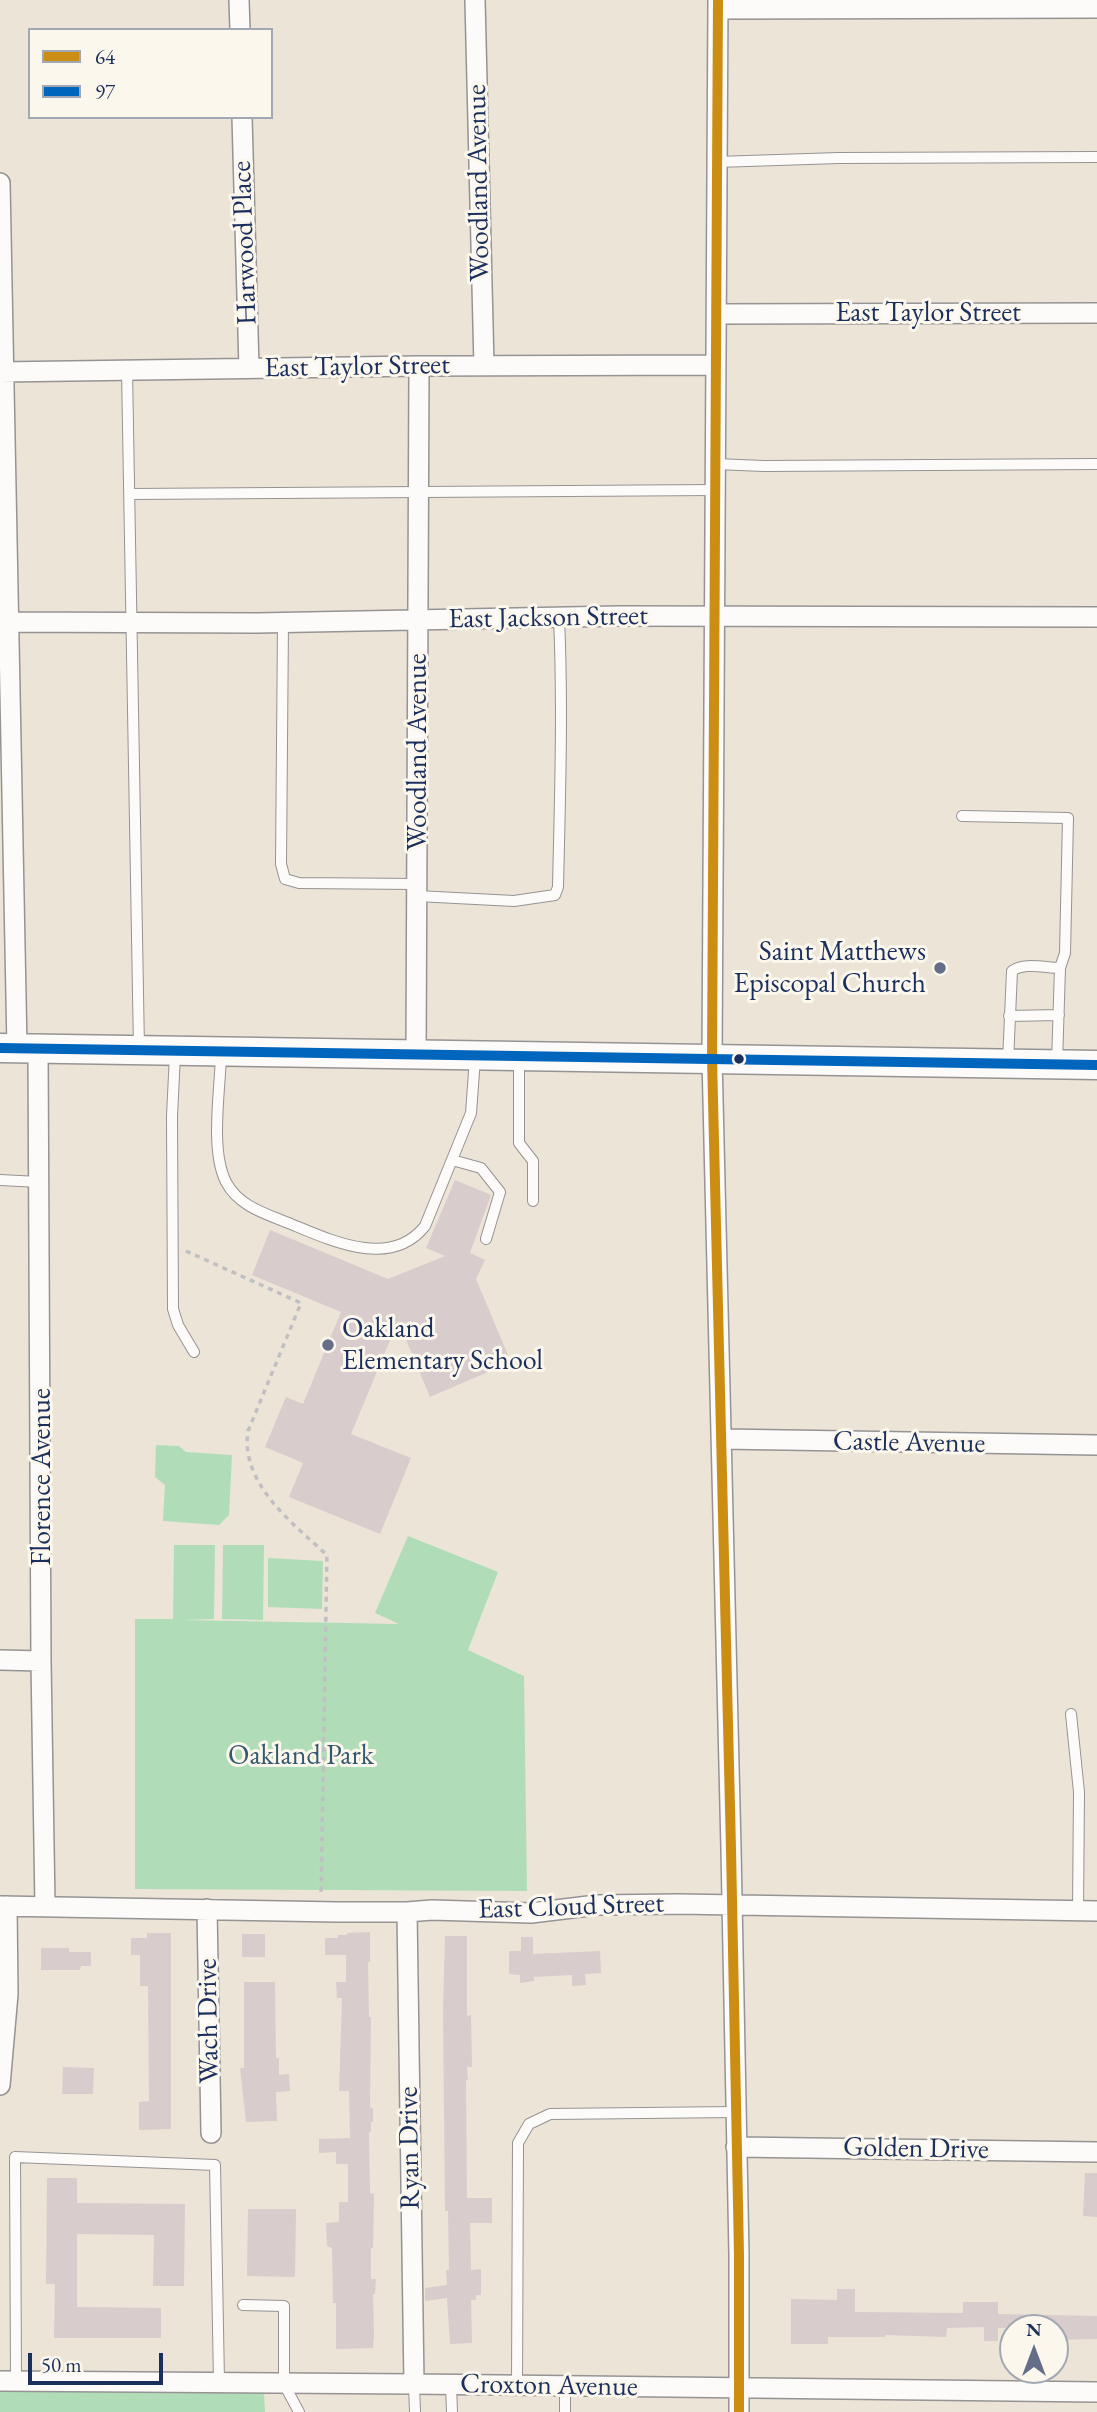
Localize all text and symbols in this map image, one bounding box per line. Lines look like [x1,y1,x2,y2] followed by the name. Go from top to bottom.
[28,28,273,119] legend
[95,43,115,70] text: 64
[95,78,115,105] text: 97
[460,84,498,282] street label: Woodland Avenue
[225,160,265,326] street label: Harwood Place
[835,296,1021,330] street label: East Taylor Street
[264,349,450,385] street label: East Taylor Street
[448,599,648,637] street label: East Jackson Street
[401,653,435,851] street label: Woodland Avenue
[733,935,926,1001] place label: Saint Matthews Episcopal Church
[932,960,948,976] marker: Saint Matthews Episcopal Church
[732,1052,746,1066] unlabelled marker
[342,1312,543,1378] place label: Oakland Elementary School
[320,1337,336,1353] marker: Oakland Elementary School
[25,1388,59,1566] street label: Florence Avenue
[832,1425,986,1461] street label: Castle Avenue
[228,1739,374,1773] park label: Oakland Park
[477,1887,665,1927] street label: East Cloud Street
[191,1958,227,2084] street label: Wach Drive
[392,2086,428,2210] street label: Ryan Drive
[843,2131,989,2167] street label: Golden Drive
[999,2314,1069,2384] north arrow
[1026,2317,1042,2342] text: N
[32,2338,166,2382] scale bar
[41,2351,82,2378] text: 50 m
[460,2368,638,2404] street label: Croxton Avenue

